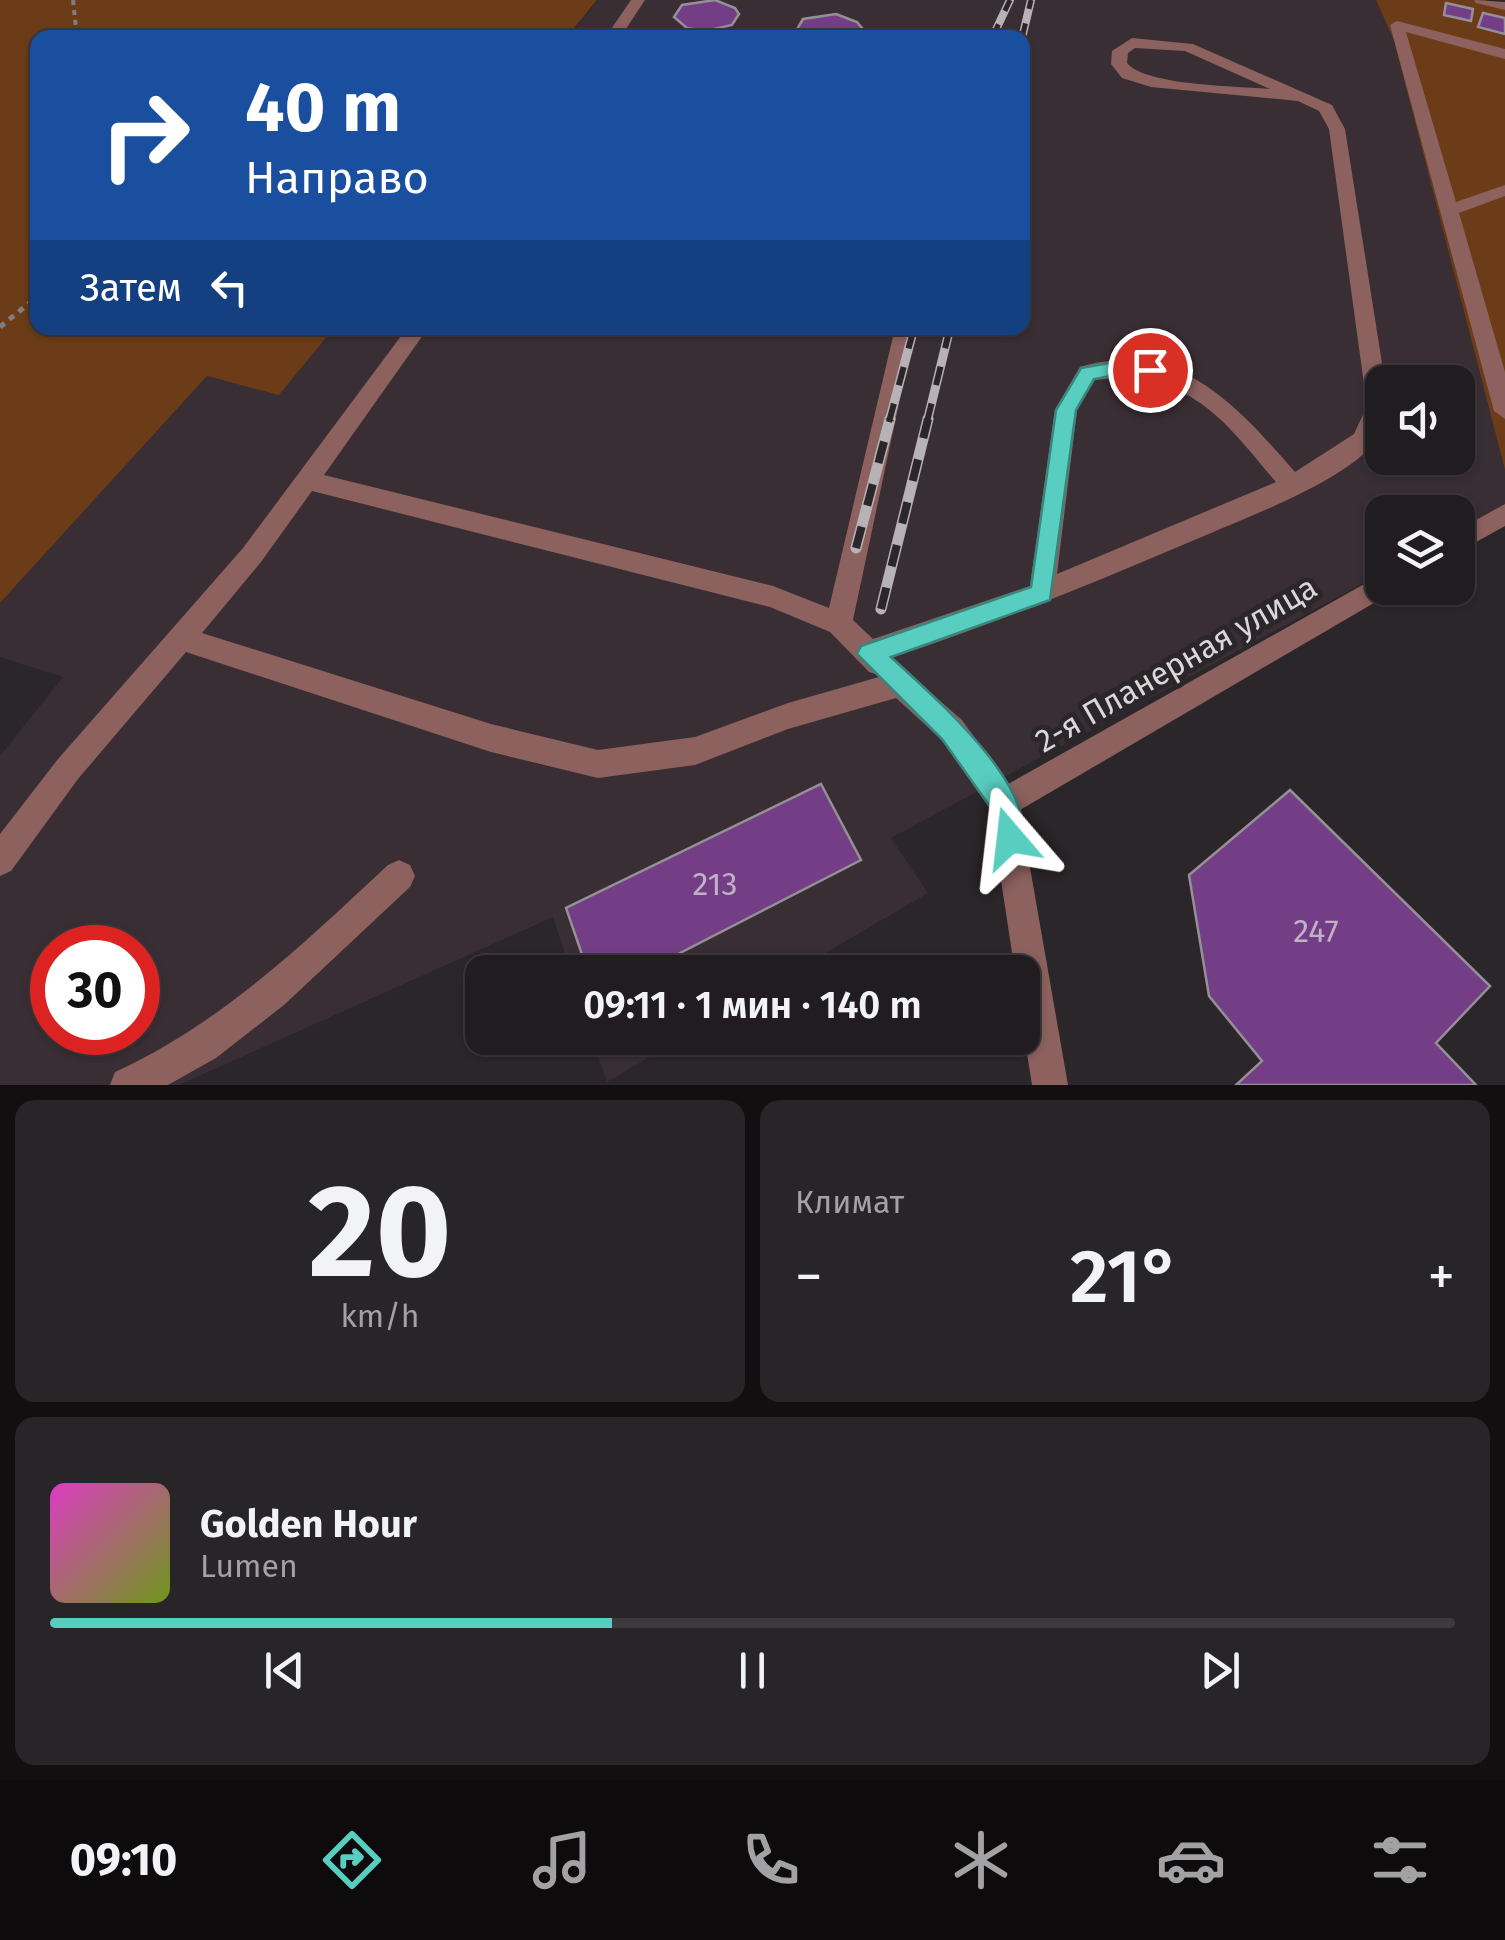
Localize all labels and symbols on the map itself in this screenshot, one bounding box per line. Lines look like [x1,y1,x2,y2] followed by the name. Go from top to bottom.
[1108,328,1193,413] pin
[1028,568,1324,760] street label: 2-я Планерная улица
[958,786,1062,890] position arrow
[693,865,737,903] house number: 213
[1293,912,1339,950] house number: 247
[30,925,160,1055] speed limit sign: 30

